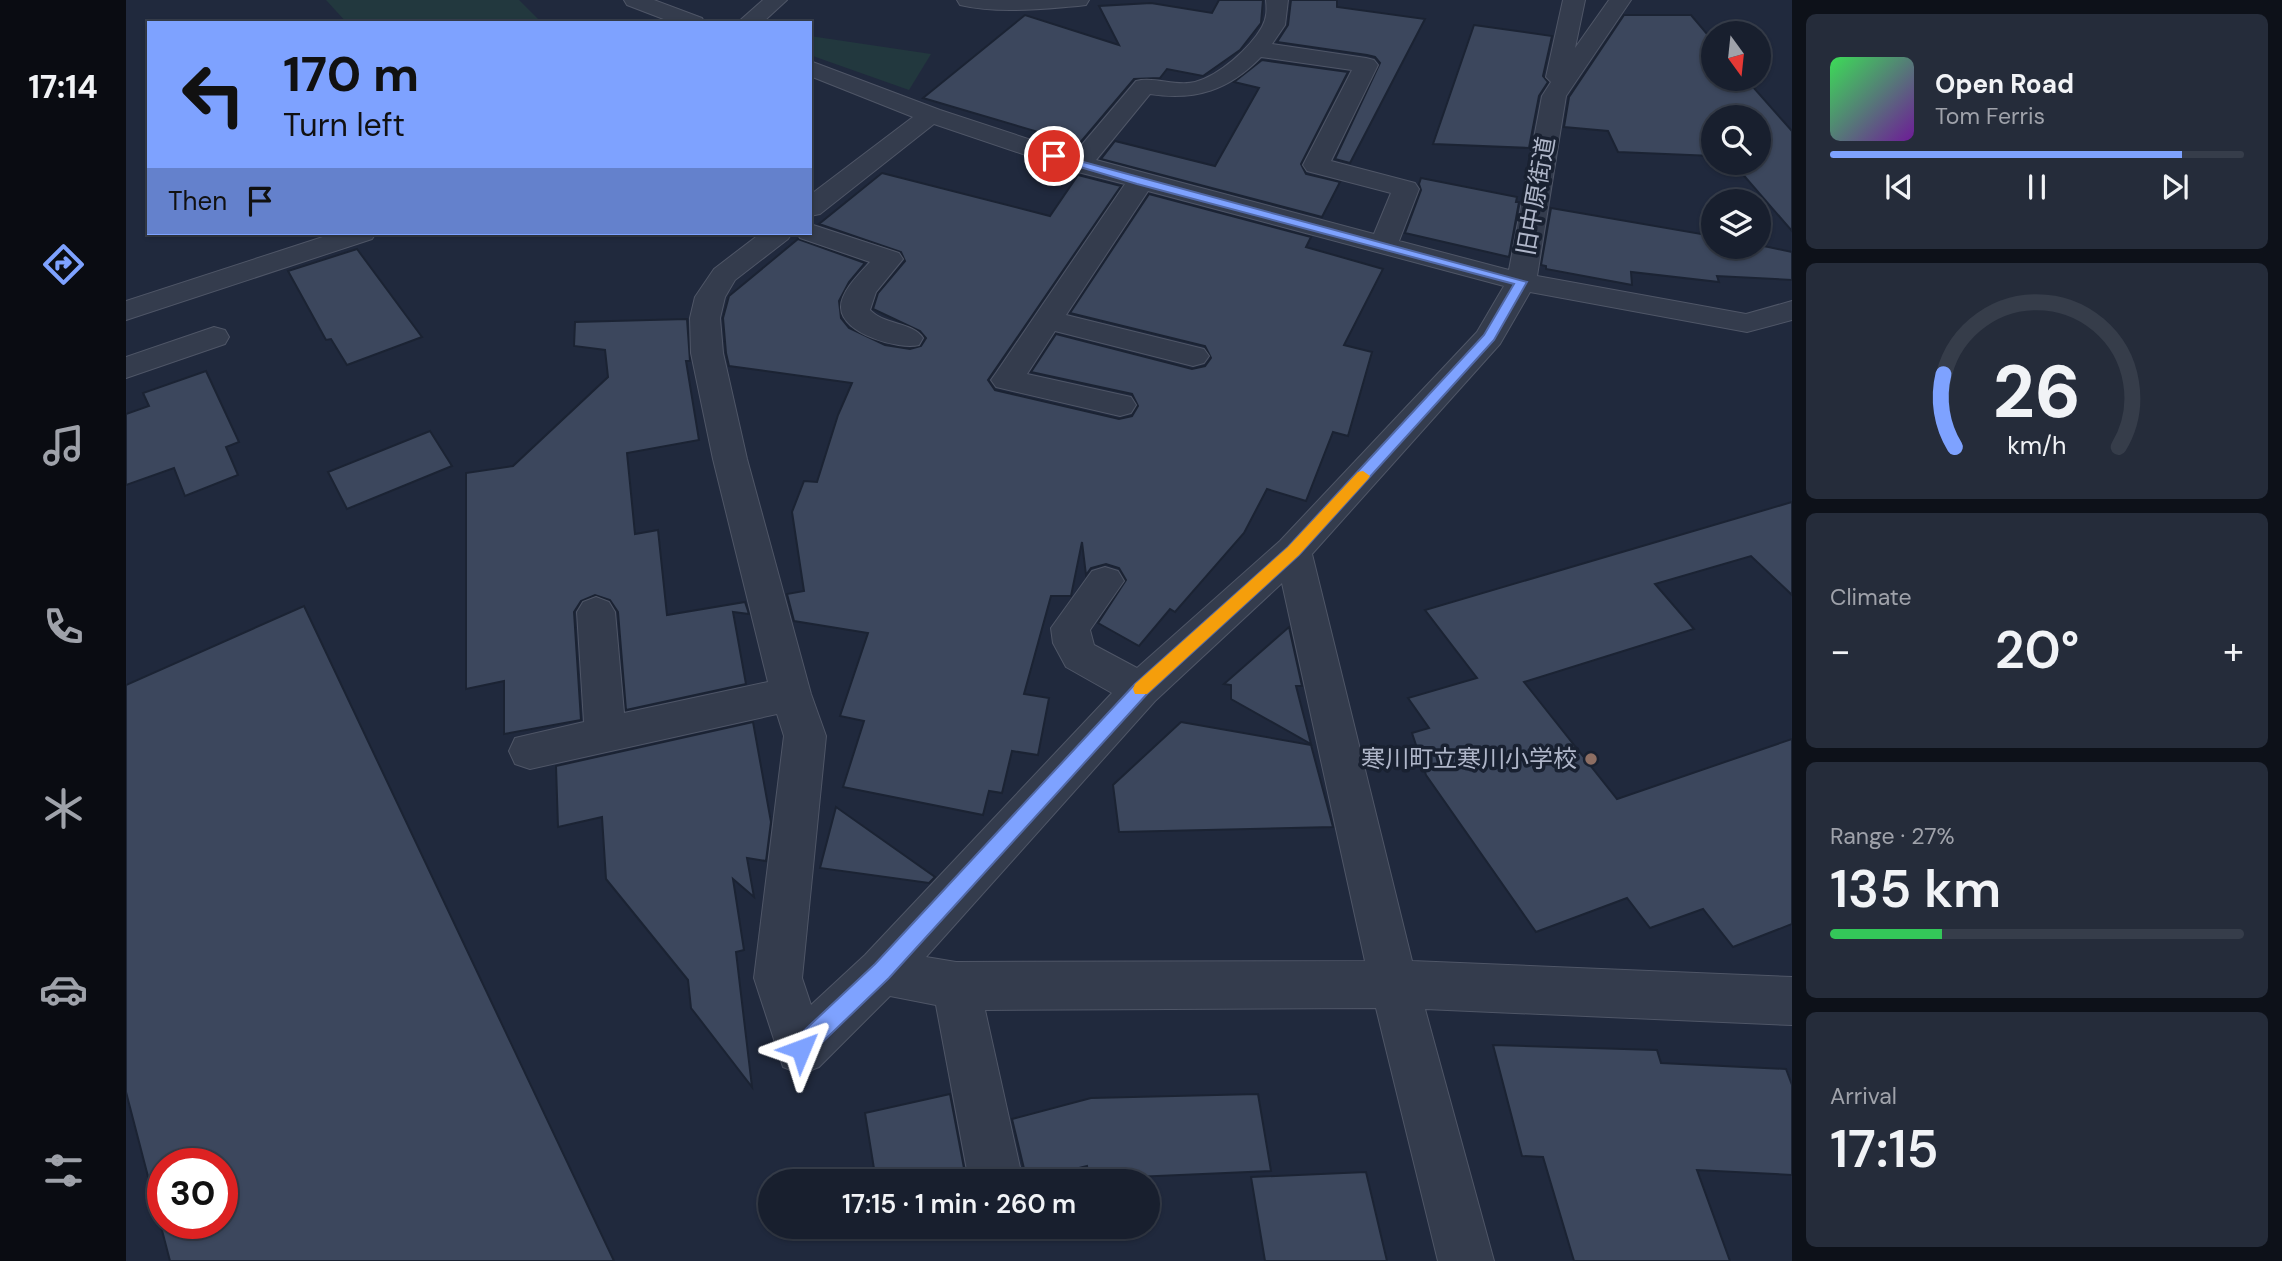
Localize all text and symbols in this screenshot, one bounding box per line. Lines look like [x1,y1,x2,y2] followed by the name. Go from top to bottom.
[1701,21,1771,91] north arrow
[1701,21,1771,259] map controls
[283,42,419,106] text: 170 m
[168,49,259,140] icon: left
[28,66,98,108] text: 17:14
[1935,67,2074,101] text: Open Road
[1935,101,2045,131] text: Tom Ferris
[283,104,405,146] text: Turn left
[1701,105,1771,175] button: search
[1024,126,1084,186] pin
[1510,134,1561,258] street label: 旧中原街道
[1035,137,1073,175] icon: arrive
[1880,168,1918,206] icon: previous
[2018,168,2056,206] icon: pause
[2156,168,2194,206] icon: next
[241,182,279,220] icon: arrive
[168,184,227,218] text: Then
[1701,189,1771,259] button: layers
[39,240,88,289] icon: directions
[1993,346,2081,441] text: 26
[39,421,88,470] icon: music
[2007,429,2067,462] text: km/h
[1830,582,1912,612] text: Climate
[39,602,88,651] icon: phone
[1995,616,2079,684] text: 20°
[1830,626,1851,676] text: −
[2223,626,2244,676] text: +
[1361,743,1577,774] place label: 寒川町立寒川小学校
[1583,751,1599,767] marker: 寒川町立寒川小学校
[39,784,88,833] icon: climate
[1830,821,1955,851] text: Range · 27%
[1830,855,2001,923] text: 135 km
[39,965,88,1014] icon: car
[764,1012,838,1086] position arrow
[1830,1081,1897,1111] text: Arrival
[1830,1115,1939,1183] text: 17:15
[39,1146,88,1195] icon: filters
[147,1148,238,1239] speed limit sign: 30
[842,1187,1076,1221] text: 17:15 · 1 min · 260 m

